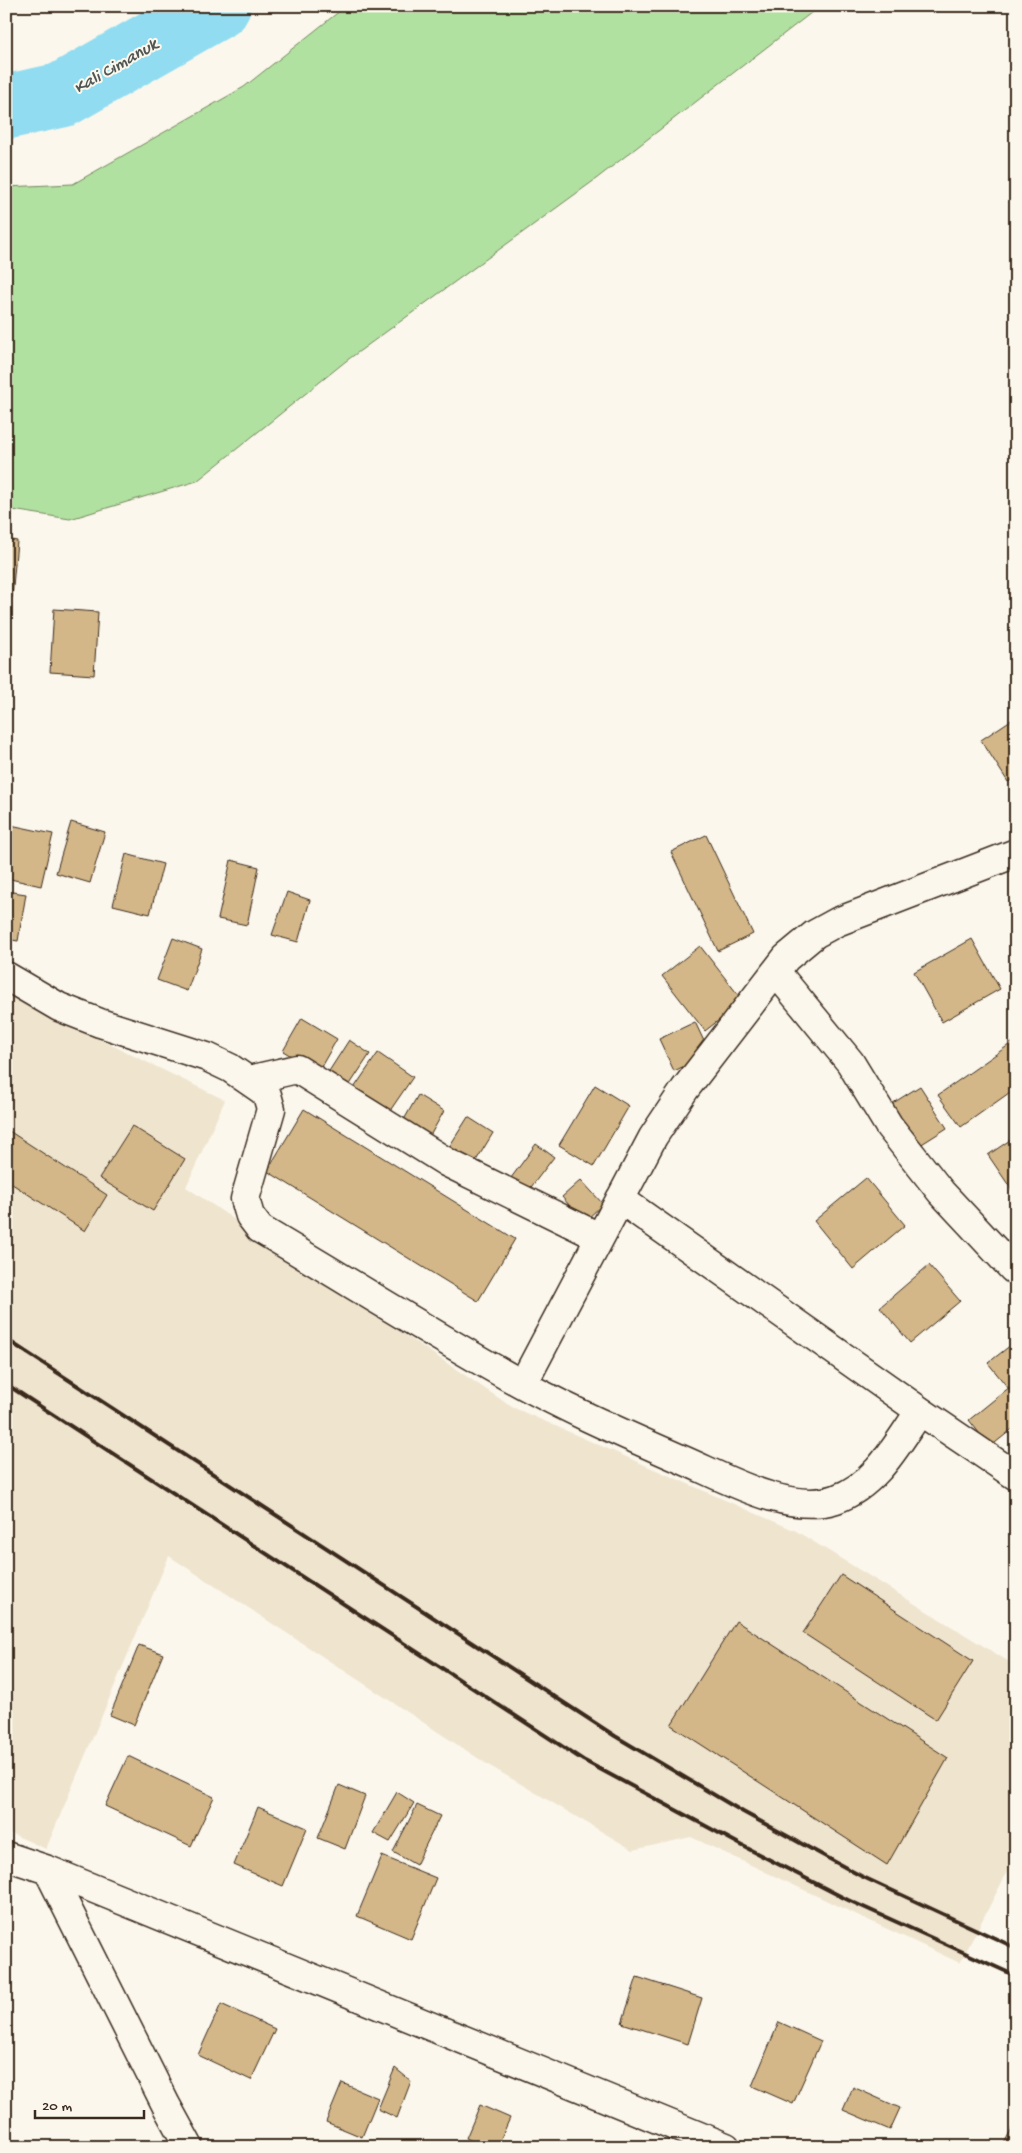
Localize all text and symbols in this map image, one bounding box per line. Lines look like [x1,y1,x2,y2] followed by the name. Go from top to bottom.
[71,34,164,100] water label: Kali Cimanuk
[35,2088,144,2120] scale bar
[42,2098,72,2116] text: 20 m

